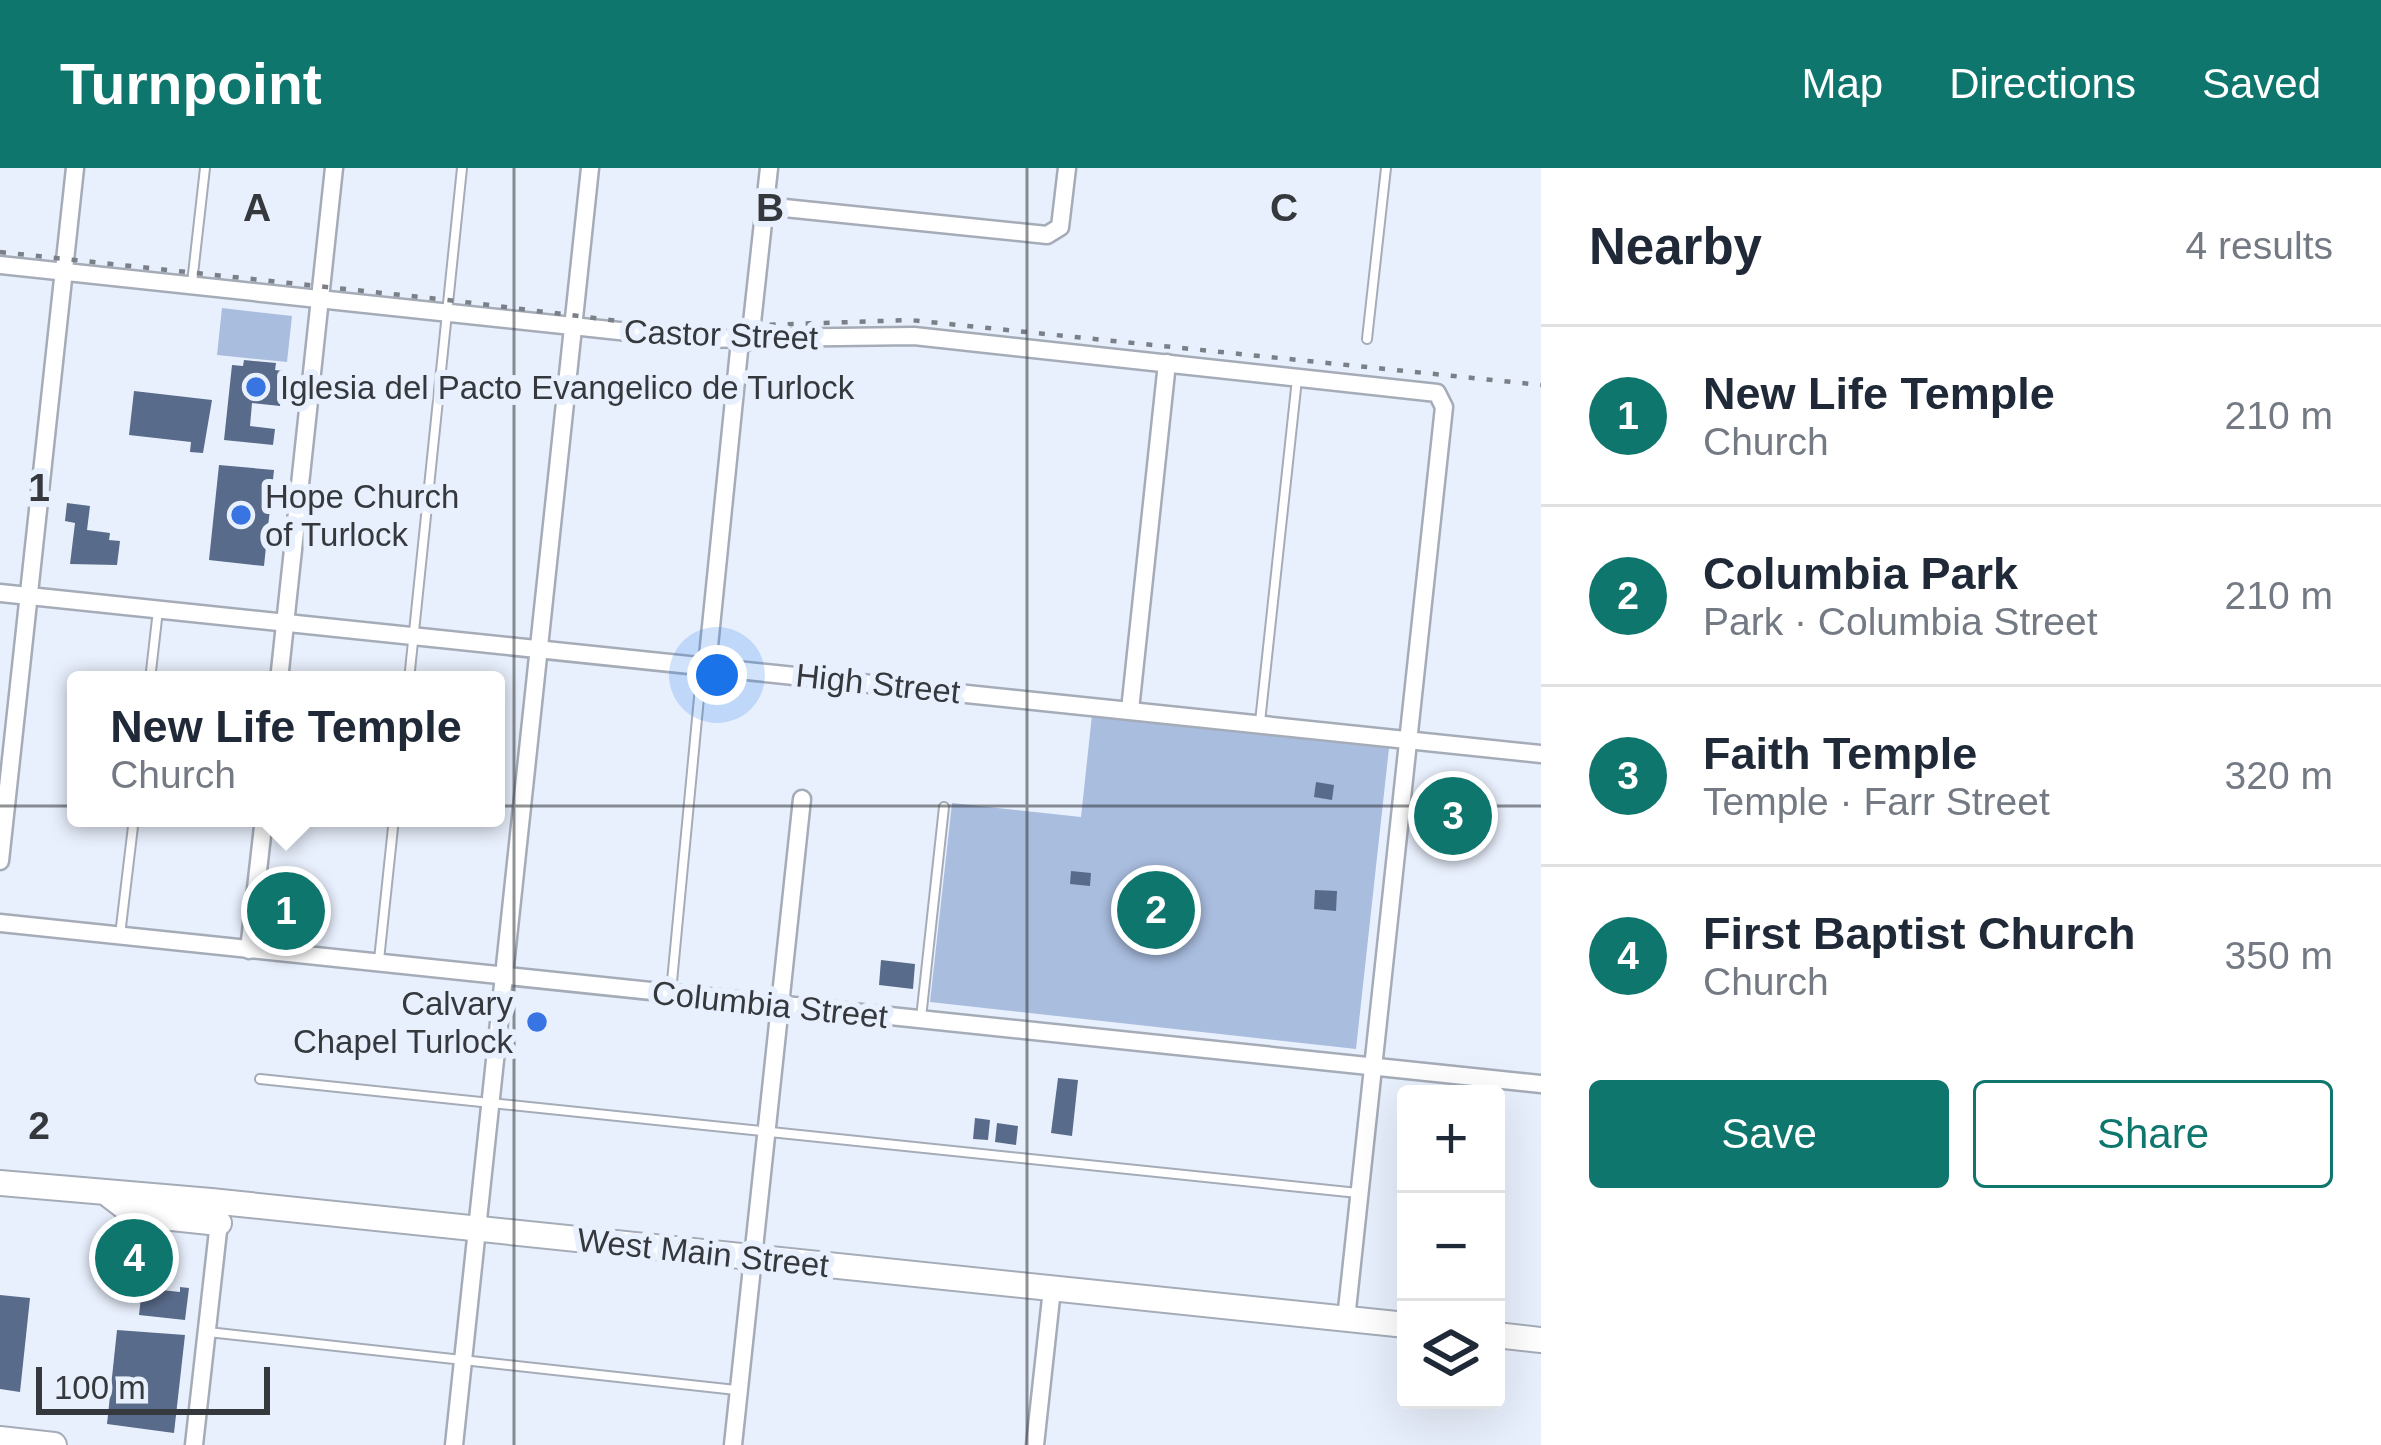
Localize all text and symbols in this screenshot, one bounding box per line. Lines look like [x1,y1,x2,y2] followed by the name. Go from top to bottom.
[60,52,322,116] text: Turnpoint
[1801,60,1883,107] text: Map
[1949,60,2136,107] text: Directions
[2202,60,2321,107] text: Saved
[243,186,271,229] text: A
[756,186,784,229] text: B
[1270,186,1298,229] text: C
[1589,218,1762,275] text: Nearby
[2186,224,2333,267] text: 4 results
[623,313,819,356] street label: Castor Street
[1703,368,2055,419] text: New Life Temple
[280,369,855,406] place label: Iglesia del Pacto Evangelico de Turlock
[243,374,269,400] marker: Iglesia del Pacto Evangelico de Turlock
[1617,394,1639,437] text: 1
[2225,394,2333,437] text: 210 m
[1703,420,1829,463] text: Church
[28,466,50,509] text: 1
[265,478,459,553] place label: Hope Church of Turlock
[228,502,254,528] marker: Hope Church of Turlock
[1703,548,2018,599] text: Columbia Park
[1617,574,1639,617] text: 2
[2225,574,2333,617] text: 210 m
[1703,600,2097,643] text: Park · Columbia Street
[687,645,747,705] your location
[794,656,962,711] street label: High Street
[67,671,505,827] popup
[110,701,462,752] text: New Life Temple
[1703,728,1977,779] text: Faith Temple
[110,753,236,796] text: Church
[1617,754,1639,797] text: 3
[2225,754,2333,797] text: 320 m
[1414,771,1492,861] pin: 3
[1703,780,2050,823] text: Temple · Farr Street
[1117,865,1195,955] pin: 2
[247,866,325,956] pin: 1
[1703,908,2136,959] text: First Baptist Church
[1617,934,1639,977] text: 4
[2225,934,2333,977] text: 350 m
[1703,960,1829,1003] text: Church
[650,974,890,1035] street label: Columbia Street
[293,985,513,1060] place label: Calvary Chapel Turlock
[524,1009,550,1035] marker: Calvary Chapel Turlock
[1589,1080,1949,1188] button: Save
[1973,1080,2333,1188] button: Share
[1397,1085,1505,1409] map controls
[1397,1085,1505,1193] button: +
[28,1104,50,1147] text: 2
[1397,1193,1505,1301] button: −
[95,1213,173,1303] pin: 4
[575,1221,830,1284] street label: West Main Street
[1397,1301,1505,1409] button: layers
[36,1361,270,1414] scale bar
[54,1369,146,1406] text: 100 m

